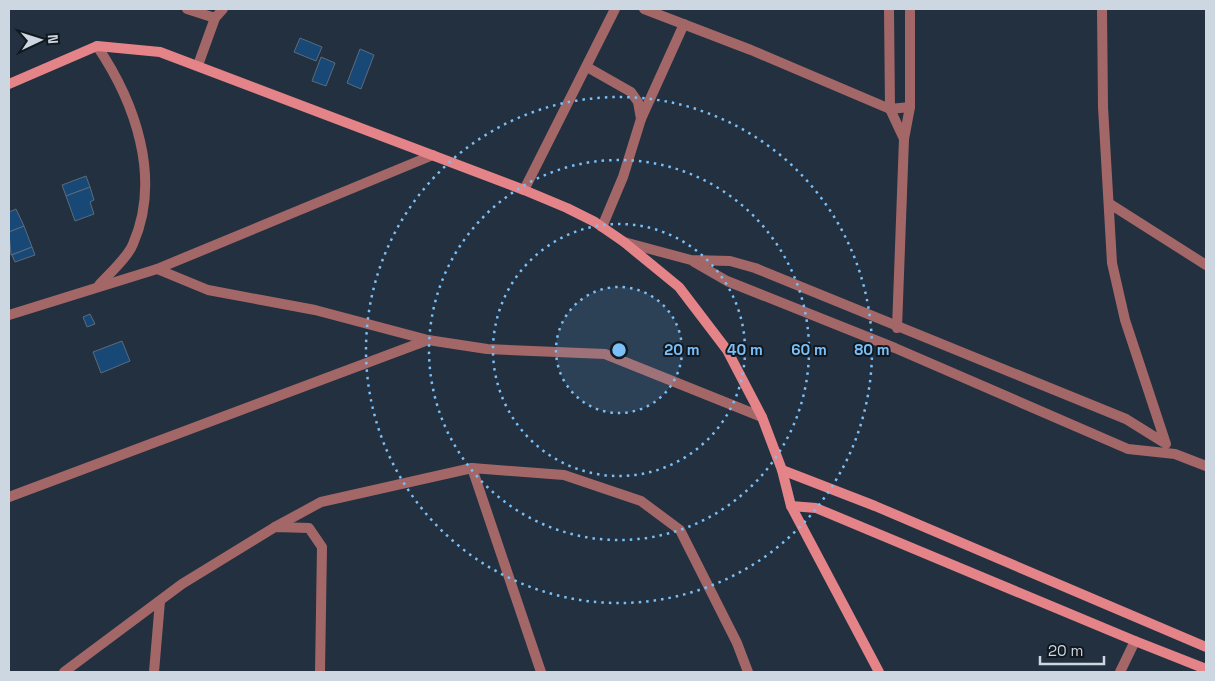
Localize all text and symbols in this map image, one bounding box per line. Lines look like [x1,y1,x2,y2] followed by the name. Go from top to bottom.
[15,15,65,65] north arrow
[44,34,62,44] text: N
[664,340,700,359] text: 20 m
[727,340,763,359] text: 40 m
[791,340,827,359] text: 60 m
[854,340,890,359] text: 80 m
[610,341,628,359] centre of rings
[1040,634,1104,666] scale bar
[1048,641,1083,660] text: 20 m

